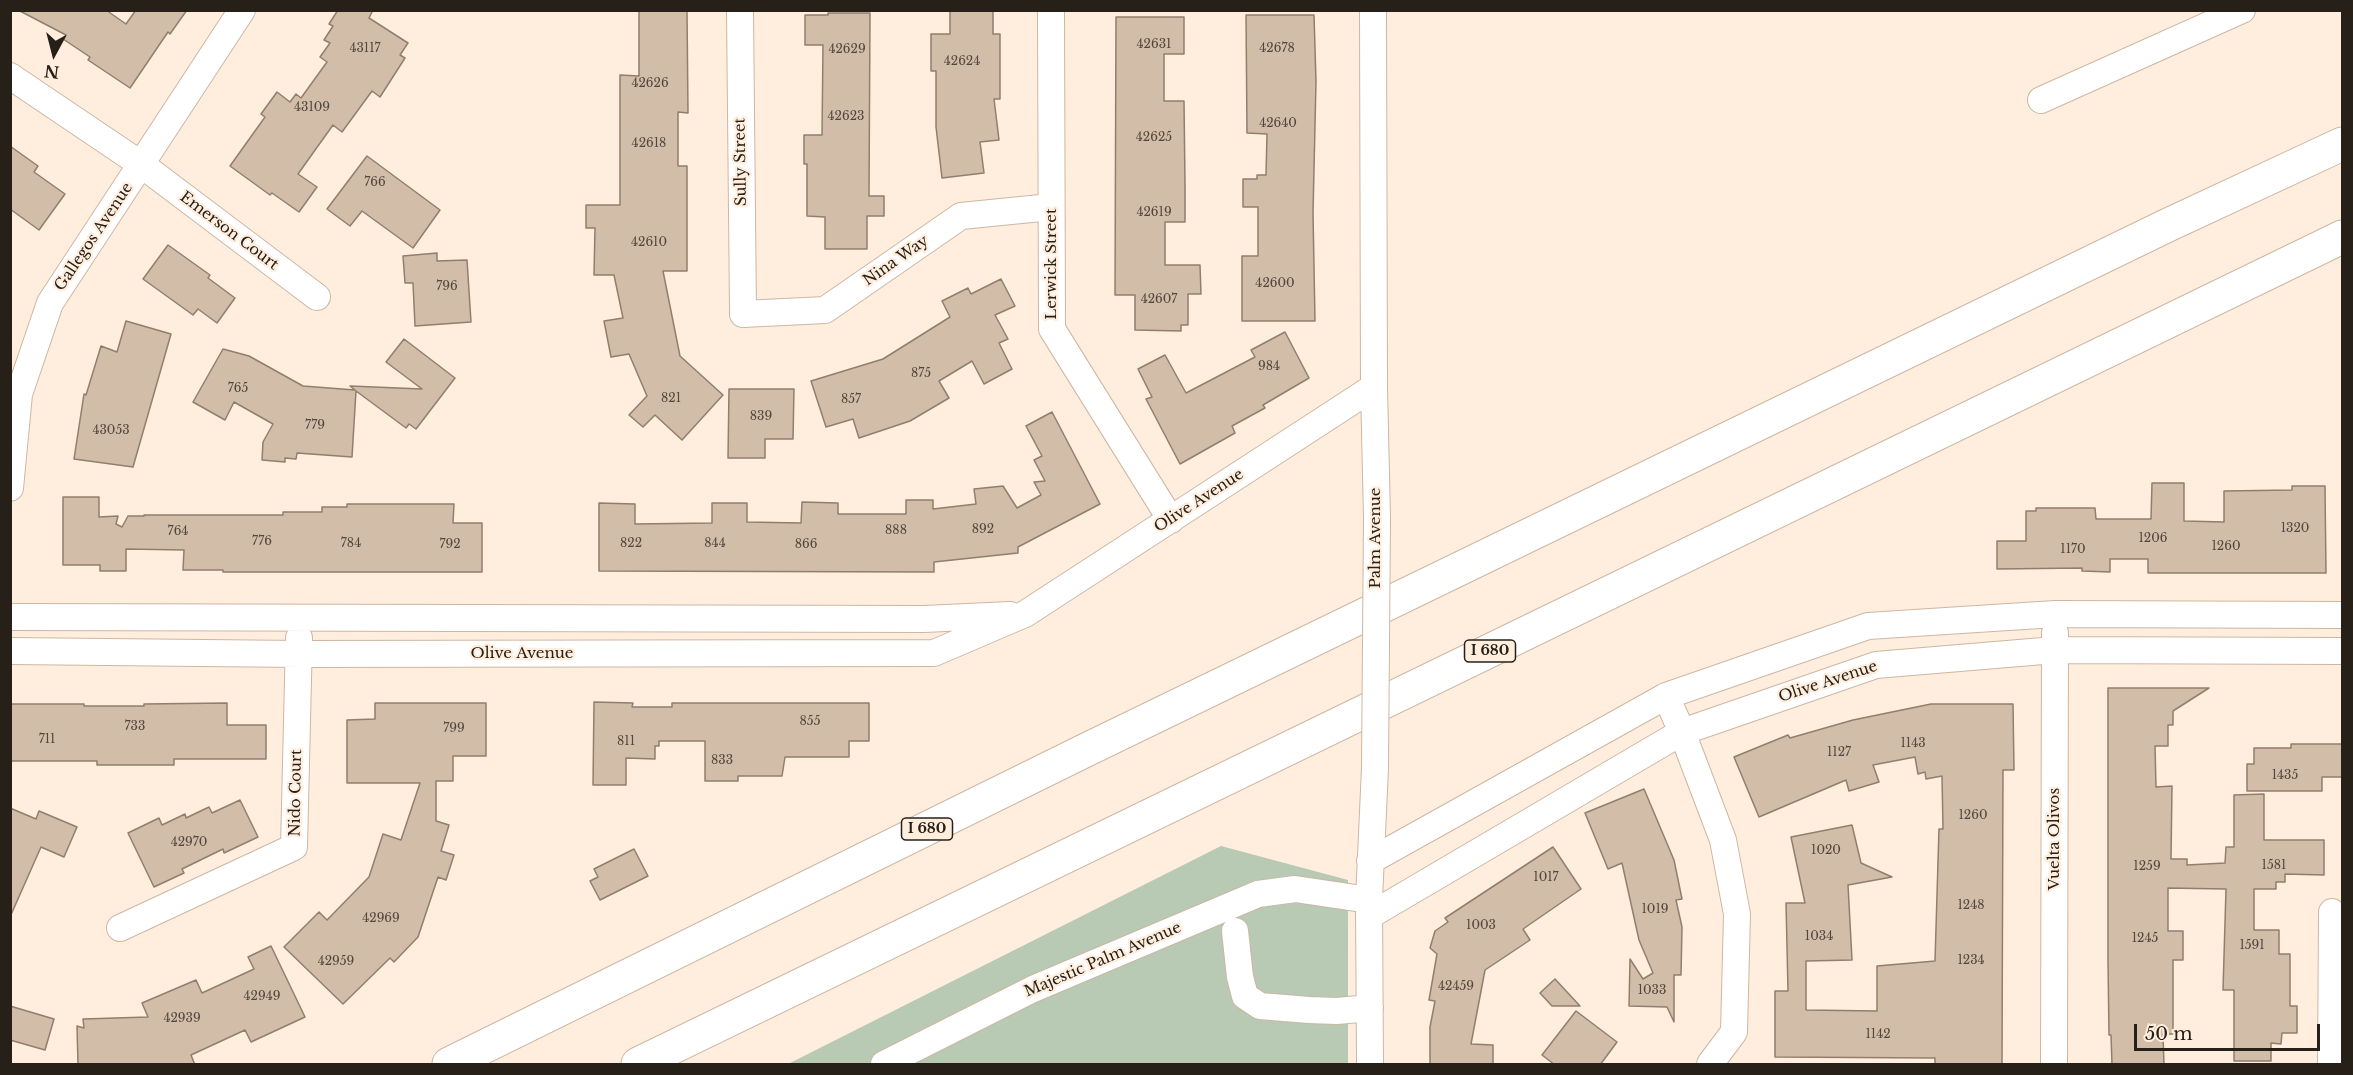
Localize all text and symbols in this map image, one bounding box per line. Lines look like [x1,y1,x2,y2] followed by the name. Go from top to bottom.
[24,24,84,84] north arrow
[1137,38,1171,52] house number: 42631
[349,42,381,56] house number: 43117
[1259,42,1295,56] house number: 42678
[828,43,866,57] house number: 42629
[944,55,980,69] house number: 42624
[43,61,61,83] text: N
[631,77,669,91] house number: 42626
[294,101,330,115] house number: 43109
[828,110,864,124] house number: 42623
[1259,117,1297,131] house number: 42640
[731,118,751,206] street label: Sully Street
[1136,131,1172,145] house number: 42625
[632,137,666,151] house number: 42618
[364,176,386,190] house number: 766
[51,179,137,295] street label: Gallegos Avenue
[176,188,282,274] street label: Emerson Court
[1136,206,1172,220] house number: 42619
[1043,208,1061,320] street label: Lerwick Street
[860,232,932,290] street label: Nina Way
[631,236,667,250] house number: 42610
[1255,277,1295,291] house number: 42600
[436,280,458,294] house number: 796
[1141,293,1177,307] house number: 42607
[1258,360,1280,374] house number: 984
[911,367,931,381] house number: 875
[228,382,248,396] house number: 765
[661,392,681,406] house number: 821
[841,393,861,407] house number: 857
[750,410,772,424] house number: 839
[305,419,325,433] house number: 779
[92,424,130,438] house number: 43053
[1151,465,1247,537] street label: Olive Avenue
[1367,488,1385,588] street label: Palm Avenue
[2281,522,2309,536] house number: 1320
[972,523,994,537] house number: 892
[885,524,907,538] house number: 888
[168,525,188,539] house number: 764
[2138,532,2168,546] house number: 1206
[252,535,272,549] house number: 776
[341,537,361,551] house number: 784
[620,537,642,551] house number: 822
[704,537,726,551] house number: 844
[439,538,461,552] house number: 792
[795,538,817,552] house number: 866
[2211,540,2241,554] house number: 1260
[2060,543,2086,557] house number: 1170
[1464,640,1516,662] road number: I 680
[471,645,573,663] street label: Olive Avenue
[1776,658,1880,706] street label: Olive Avenue
[800,715,820,729] house number: 855
[125,720,145,734] house number: 733
[443,722,465,736] house number: 799
[39,733,55,747] house number: 711
[617,735,635,749] house number: 811
[1900,737,1926,751] house number: 1143
[1827,746,1851,760] house number: 1127
[286,749,306,837] street label: Nido Court
[711,754,733,768] house number: 833
[2272,769,2298,783] house number: 1435
[2046,788,2064,890] street label: Vuelta Olivos
[1958,809,1988,823] house number: 1260
[902,818,952,840] road number: I 680
[171,836,207,850] house number: 42970
[1811,844,1841,858] house number: 1020
[2262,859,2286,873] house number: 1581
[2133,860,2161,874] house number: 1259
[1533,871,1559,885] house number: 1017
[1957,899,1985,913] house number: 1248
[1642,903,1668,917] house number: 1019
[362,912,400,926] house number: 42969
[1022,919,1184,1001] street label: Majestic Palm Avenue
[1466,919,1496,933] house number: 1003
[1805,930,1833,944] house number: 1034
[2132,932,2158,946] house number: 1245
[2239,939,2265,953] house number: 1591
[1957,954,1985,968] house number: 1234
[318,955,354,969] house number: 42959
[1438,980,1474,994] house number: 42459
[1638,984,1666,998] house number: 1033
[244,990,280,1004] house number: 42949
[163,1012,201,1026] house number: 42939
[2137,1012,2323,1050] scale bar
[2145,1023,2193,1045] text: 50 m
[1865,1028,1891,1042] house number: 1142

